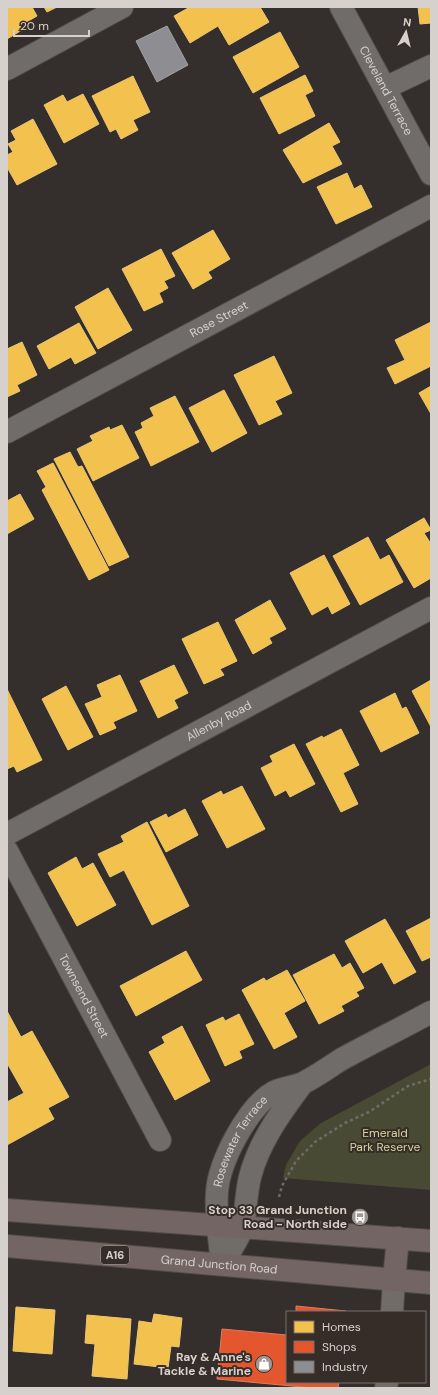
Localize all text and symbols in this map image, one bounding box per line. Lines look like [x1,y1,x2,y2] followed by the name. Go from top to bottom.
[14,12,89,38] scale bar
[386,12,426,52] north arrow
[402,15,412,30] text: N
[20,18,49,34] text: 20 m
[355,43,417,138] street label: Cleveland Terrace
[187,297,251,341] street label: Rose Street
[183,697,254,745] street label: Allenby Road
[55,951,113,1041] street label: Townsend Street
[210,1092,271,1188] street label: Rosewater Terrace
[350,1125,420,1155] park label: Emerald Park Reserve
[208,1202,347,1232] place label: Stop 33 Grand Junction Road - North side
[350,1207,370,1227] bus stop icon: Stop 33 Grand Junction Road - North side
[101,1246,129,1264] road number: A16
[160,1251,278,1278] street label: Grand Junction Road
[286,1311,426,1383] legend
[322,1319,361,1335] text: Homes
[322,1339,357,1355] text: Shops
[158,1349,251,1379] place label: Ray & Anne's Tackle & Marine
[254,1354,274,1374] shop icon: Ray & Anne's Tackle & Marine
[322,1359,368,1375] text: Industry

